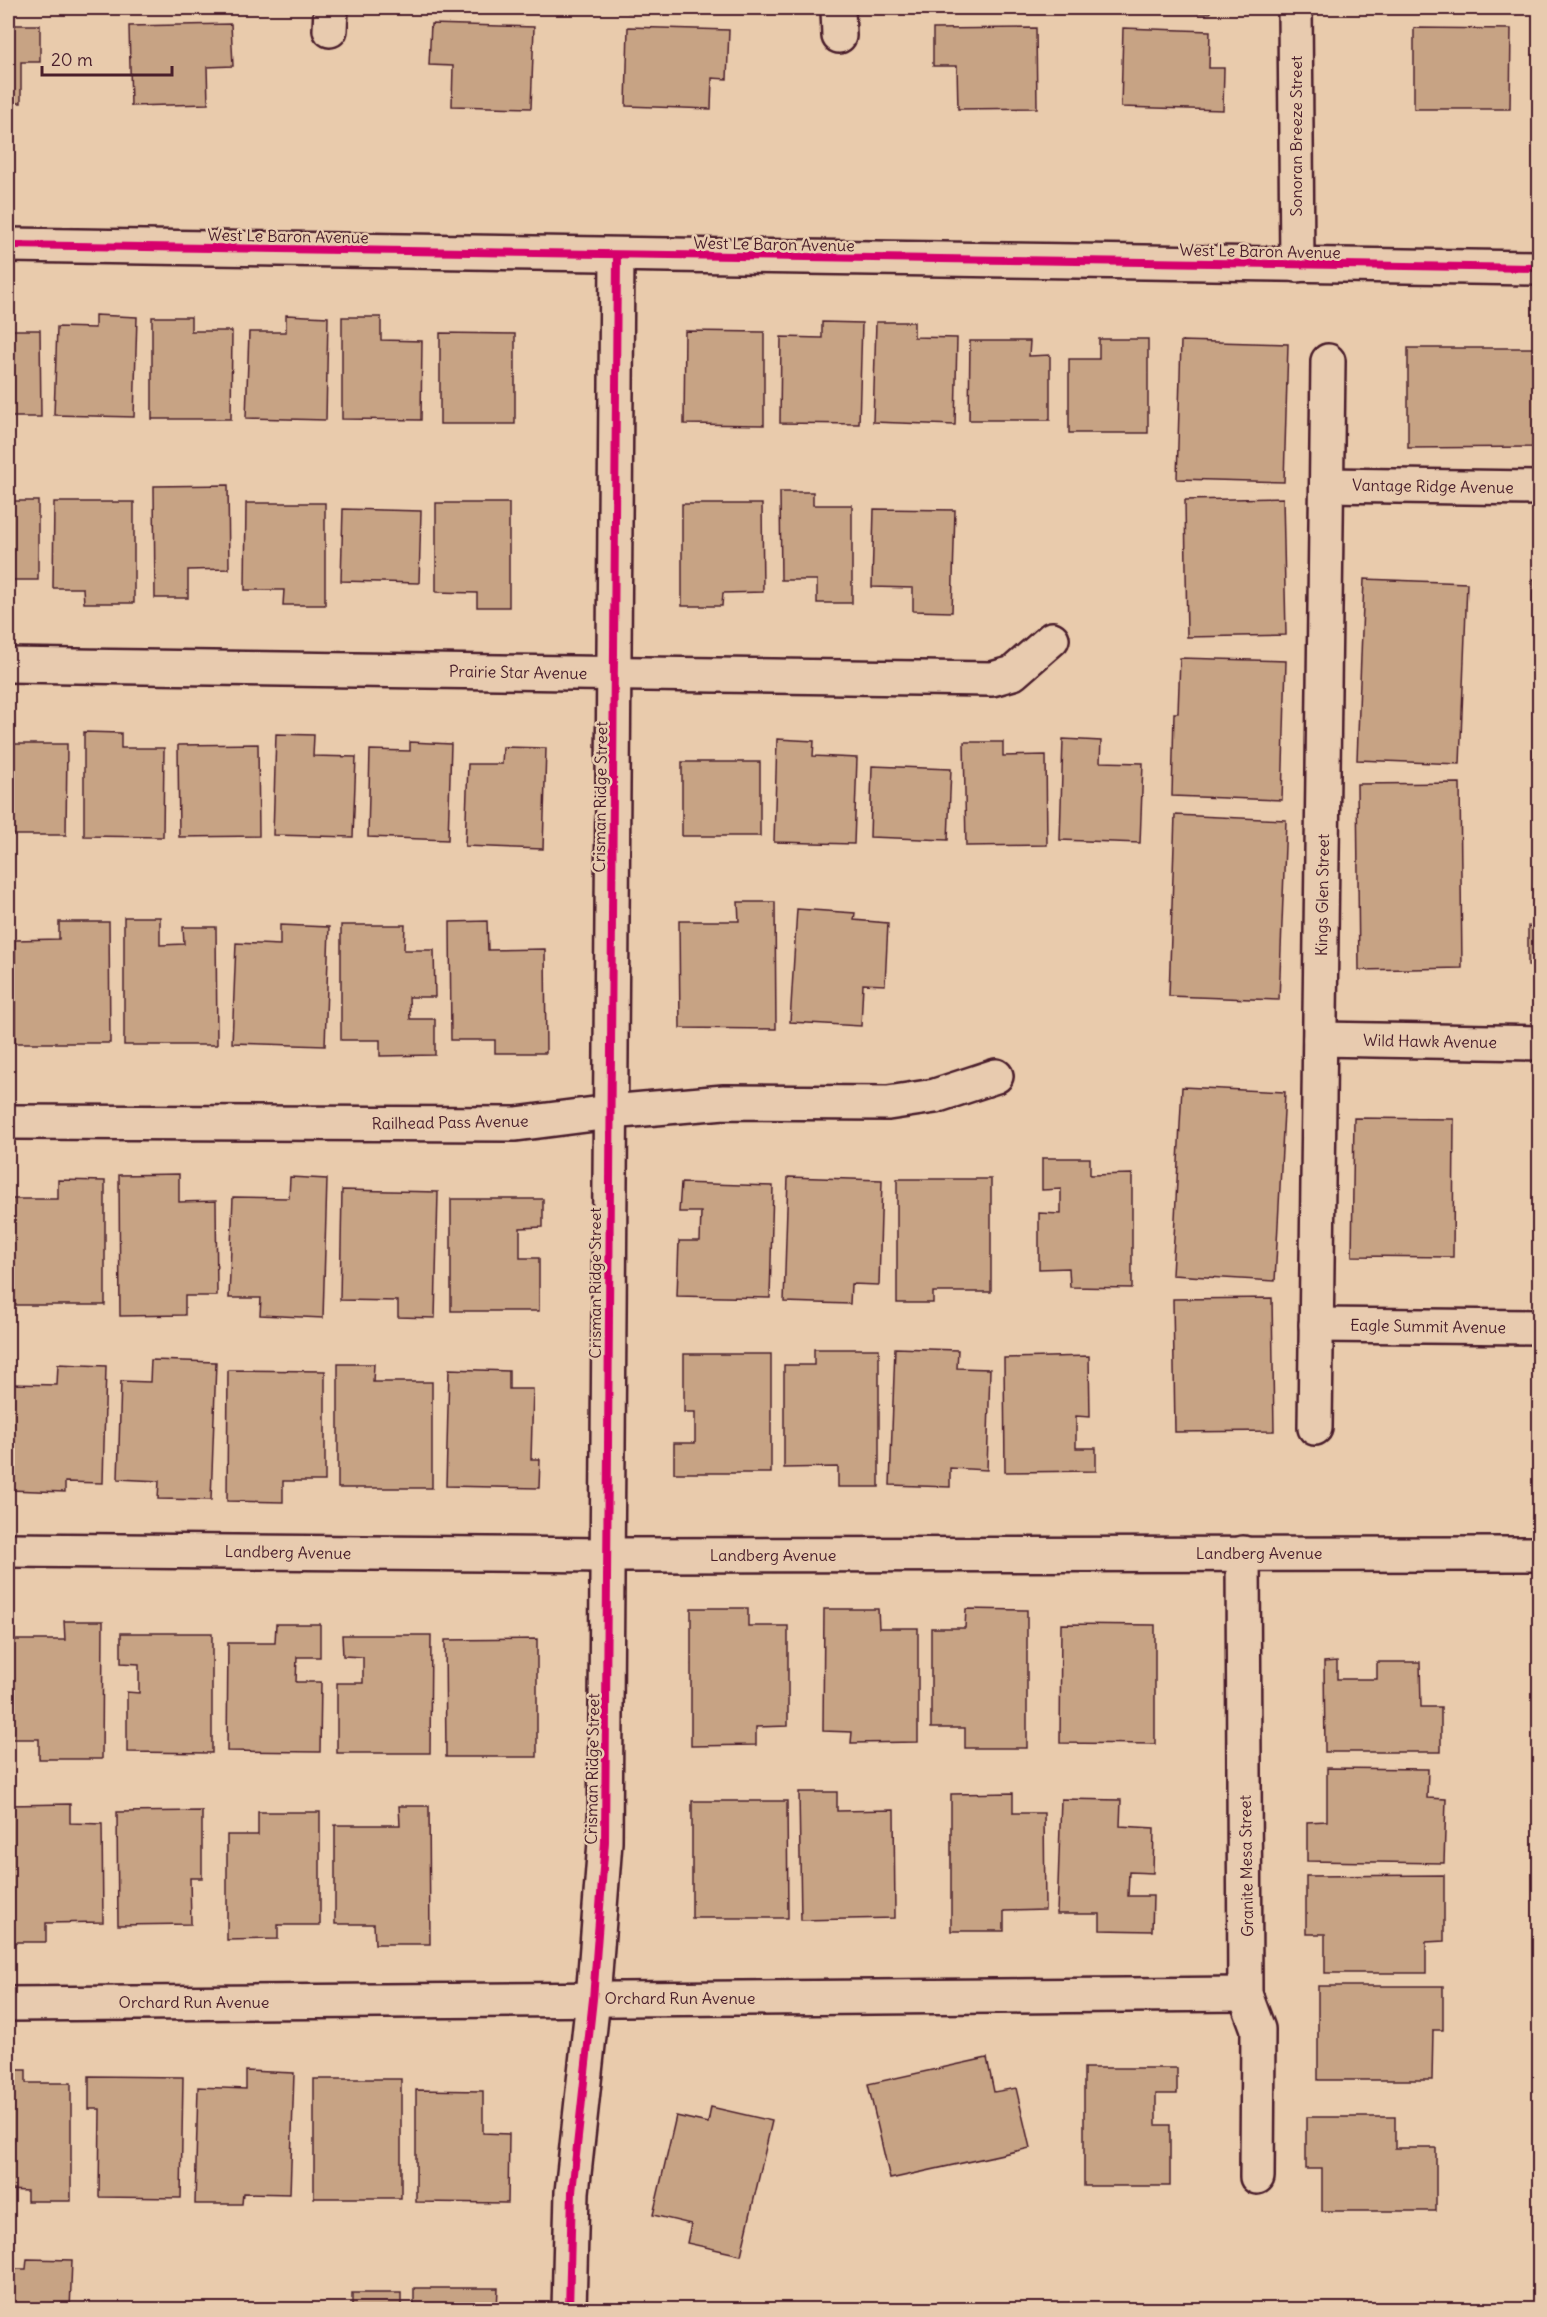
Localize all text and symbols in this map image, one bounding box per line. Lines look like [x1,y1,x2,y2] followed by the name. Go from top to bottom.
[42,39,172,77] scale bar
[51,48,93,71] text: 20 m
[1286,55,1306,216] street label: Sonoran Breeze Street
[207,225,369,247] street label: West Le Baron Avenue
[693,233,855,255] street label: West Le Baron Avenue
[1179,240,1341,262] street label: West Le Baron Avenue
[1352,475,1514,497] street label: Vantage Ridge Avenue
[449,661,587,683] street label: Prairie Star Avenue
[589,721,611,873] street label: Crisman Ridge Street
[1311,833,1333,956] street label: Kings Glen Street
[1363,1030,1497,1052] street label: Wild Hawk Avenue
[371,1111,529,1133] street label: Railhead Pass Avenue
[585,1207,605,1359] street label: Crisman Ridge Street
[1350,1315,1506,1337] street label: Eagle Summit Avenue
[225,1541,351,1563] street label: Landberg Avenue
[1196,1543,1322,1563] street label: Landberg Avenue
[710,1545,836,1565] street label: Landberg Avenue
[581,1693,603,1845] street label: Crisman Ridge Street
[1235,1794,1257,1937] street label: Granite Mesa Street
[605,1988,755,2008] street label: Orchard Run Avenue
[119,1992,269,2012] street label: Orchard Run Avenue

